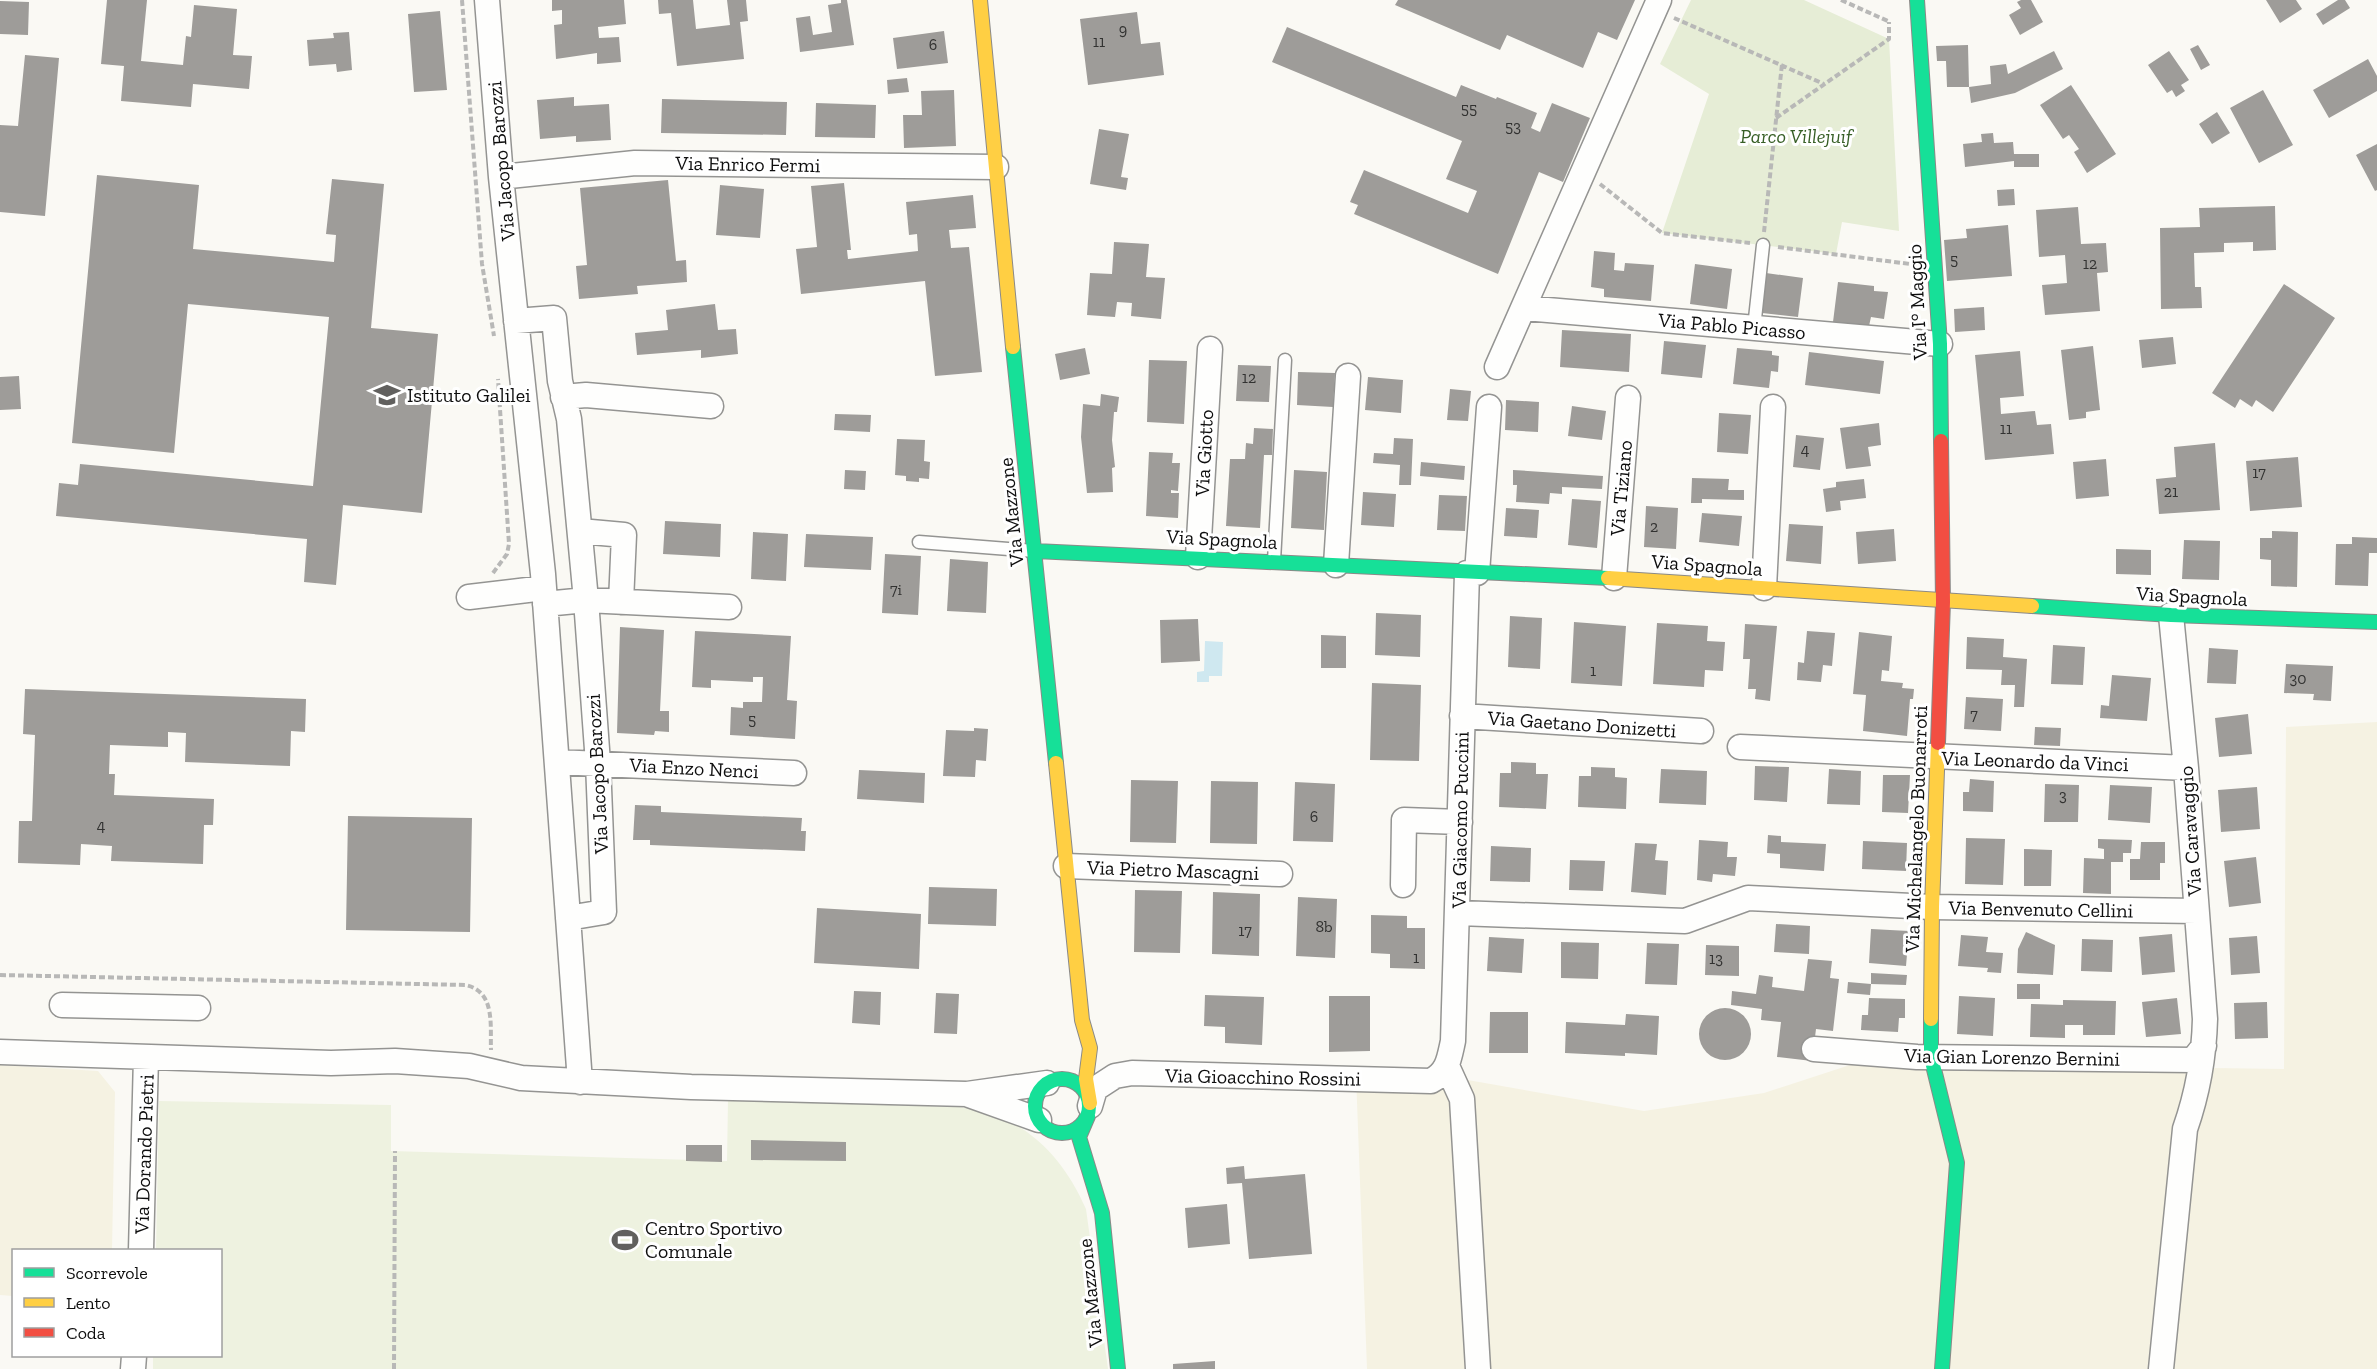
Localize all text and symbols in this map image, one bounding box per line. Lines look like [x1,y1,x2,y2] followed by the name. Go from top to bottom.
[1119,20,1127,39] house number: 9
[1093,32,1105,51] house number: 11
[929,35,937,54] house number: 6
[482,80,520,243] street label: Via Jacopo Barozzi
[1461,99,1477,118] house number: 55
[1505,117,1521,136] house number: 53
[1740,124,1855,148] park label: Parco Villejuif
[674,151,821,177] street label: Via Enrico Fermi
[1902,243,1932,362] street label: Via I° Maggio
[1950,250,1958,269] house number: 5
[2083,254,2097,273] house number: 12
[1656,308,1807,344] street label: Via Pablo Picasso
[1242,368,1256,387] house number: 12
[372,380,402,410] school or university icon: Istituto Galilei
[407,383,531,407] place label: Istituto Galilei
[1190,409,1218,498] street label: Via Giotto
[2000,419,2012,438] house number: 11
[1605,439,1637,538] street label: Via Tiziano
[1801,440,1810,459] house number: 4
[993,456,1029,569] street label: Via Mazzone
[2252,463,2266,482] house number: 17
[2164,482,2178,501] house number: 21
[1650,517,1658,536] house number: 2
[1165,524,1279,554] street label: Via Spagnola
[1650,549,1764,581] street label: Via Spagnola
[890,580,903,599] house number: 7i
[2135,581,2249,611] street label: Via Spagnola
[1590,661,1596,680] house number: 1
[2289,669,2307,688] house number: 30
[581,693,613,856] street label: Via Jacopo Barozzi
[1486,705,1678,743] street label: Via Gaetano Donizetti
[1900,705,1932,954] street label: Via Michelangelo Buonarroti
[1970,705,1978,724] house number: 7
[748,710,756,729] house number: 5
[1446,731,1474,910] street label: Via Giacomo Puccini
[1940,746,2129,776] street label: Via Leonardo da Vinci
[628,753,760,783] street label: Via Enzo Nenci
[2173,765,2207,898] street label: Via Caravaggio
[2059,786,2067,805] house number: 3
[1310,807,1318,826] house number: 6
[97,816,106,835] house number: 4
[1086,855,1260,885] street label: Via Pietro Mascagni
[1948,895,2134,923] street label: Via Benvenuto Cellini
[1315,917,1333,936] house number: 8b
[1238,921,1252,940] house number: 17
[1413,948,1419,967] house number: 1
[1709,949,1723,968] house number: 13
[1903,1043,2121,1071] street label: Via Gian Lorenzo Bernini
[1164,1063,1361,1091] street label: Via Gioacchino Rossini
[129,1073,159,1235] street label: Via Dorando Pietri
[645,1216,783,1263] place label: Centro Sportivo Comunale
[610,1225,640,1255] sports icon: Centro Sportivo Comunale
[1072,1237,1108,1350] street label: Via Mazzone
[12,1249,222,1357] legend
[66,1262,148,1284] text: Scorrevole
[66,1292,111,1314] text: Lento
[66,1322,106,1344] text: Coda

